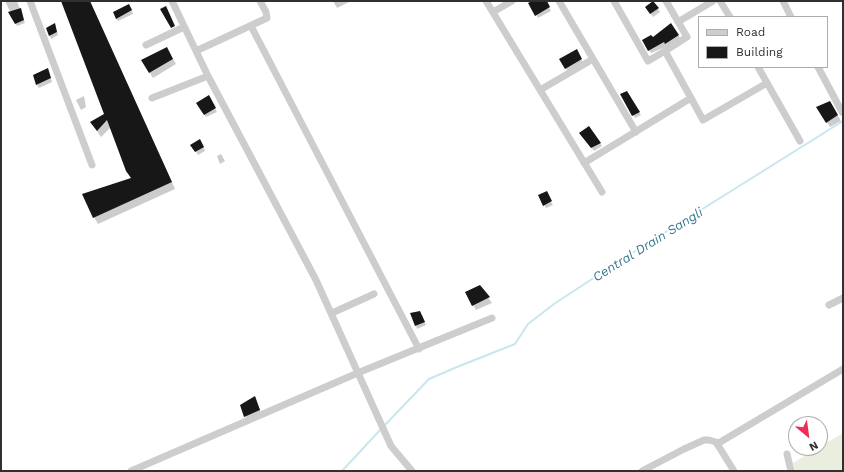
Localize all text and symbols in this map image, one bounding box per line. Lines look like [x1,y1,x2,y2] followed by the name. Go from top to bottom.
[698,16,828,68] legend
[736,25,765,39] text: Road
[736,45,783,59] text: Building
[590,205,706,285] water label: Central Drain Sangli
[788,416,828,456] north arrow
[807,438,820,454] text: N

